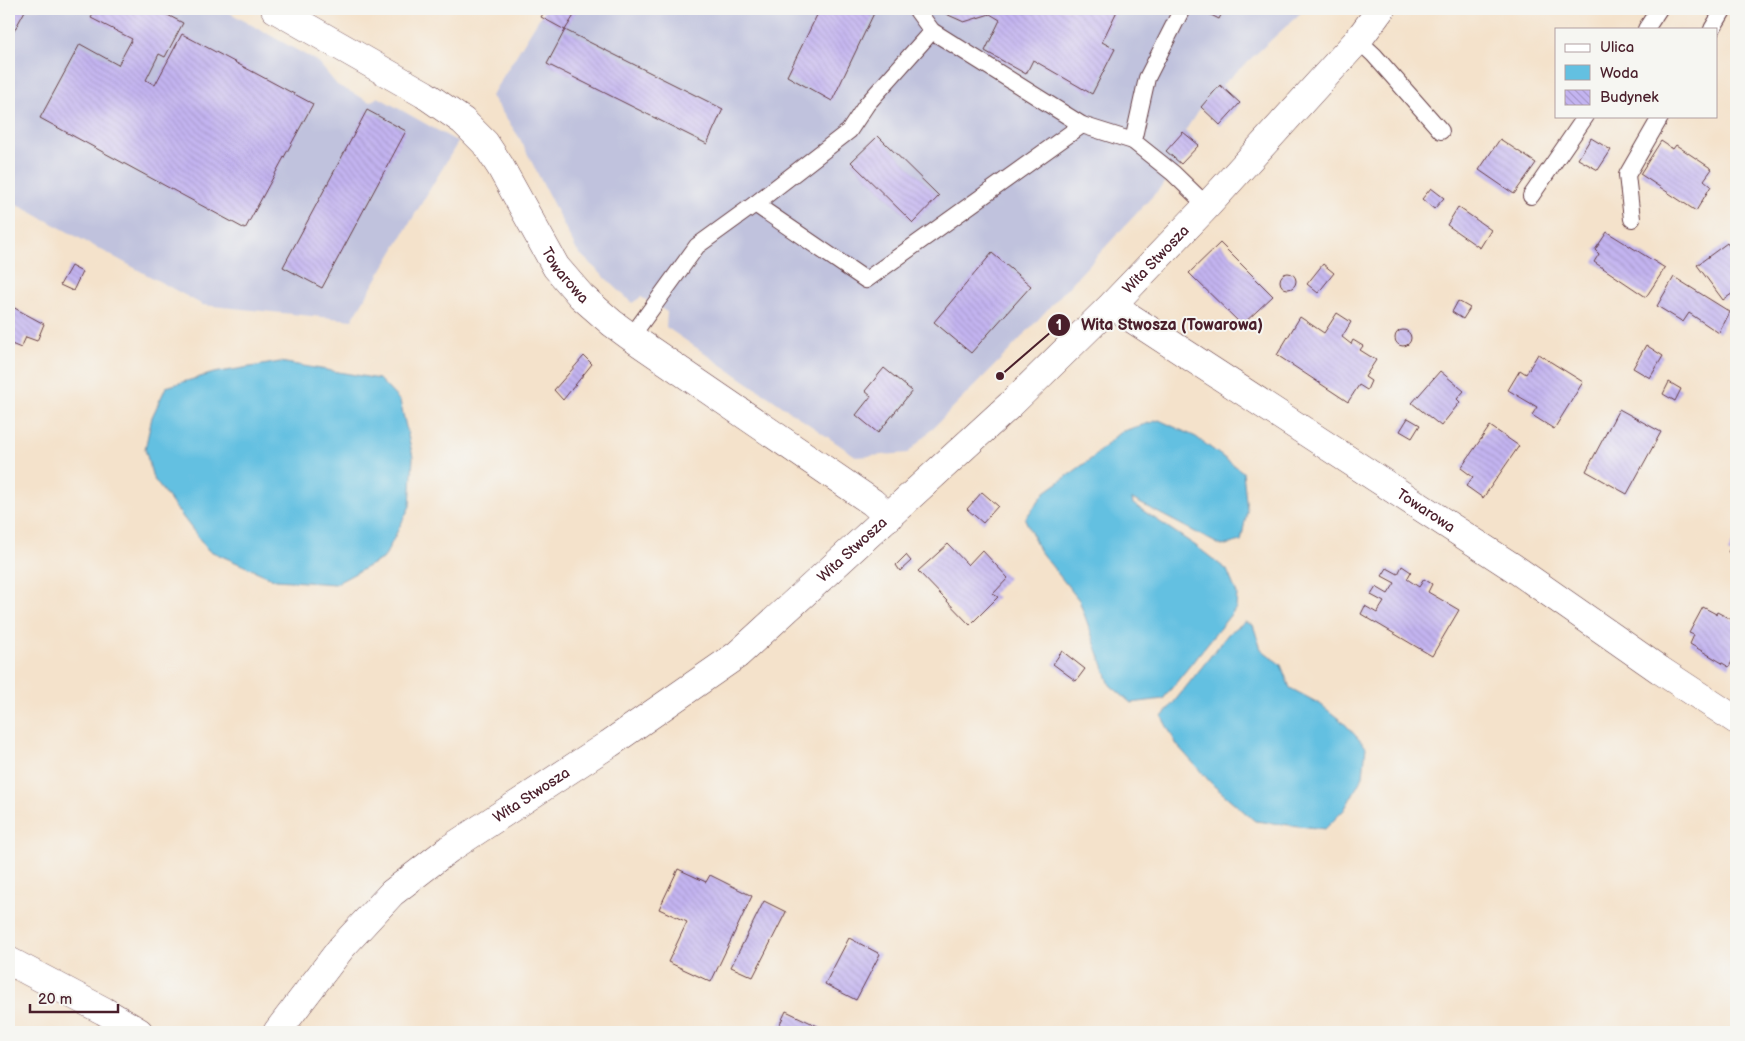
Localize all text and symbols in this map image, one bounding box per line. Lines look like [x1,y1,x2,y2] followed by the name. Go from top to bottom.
[1555,28,1718,118] legend
[1600,38,1634,57] text: Ulica
[1600,64,1638,83] text: Woda
[1600,88,1659,107] text: Budynek
[1118,221,1193,298] street label: Wita Stwosza
[537,244,592,308] street label: Towarowa
[1046,309,1273,340] callout: Wita Stwosza (Towarowa)
[1056,316,1062,335] text: 1
[1081,316,1263,335] text: Wita Stwosza (Towarowa)
[1393,484,1459,537] street label: Towarowa
[813,513,891,586] street label: Wita Stwosza
[489,763,573,827] street label: Wita Stwosza
[30,981,118,1013] scale bar
[38,990,72,1009] text: 20 m

